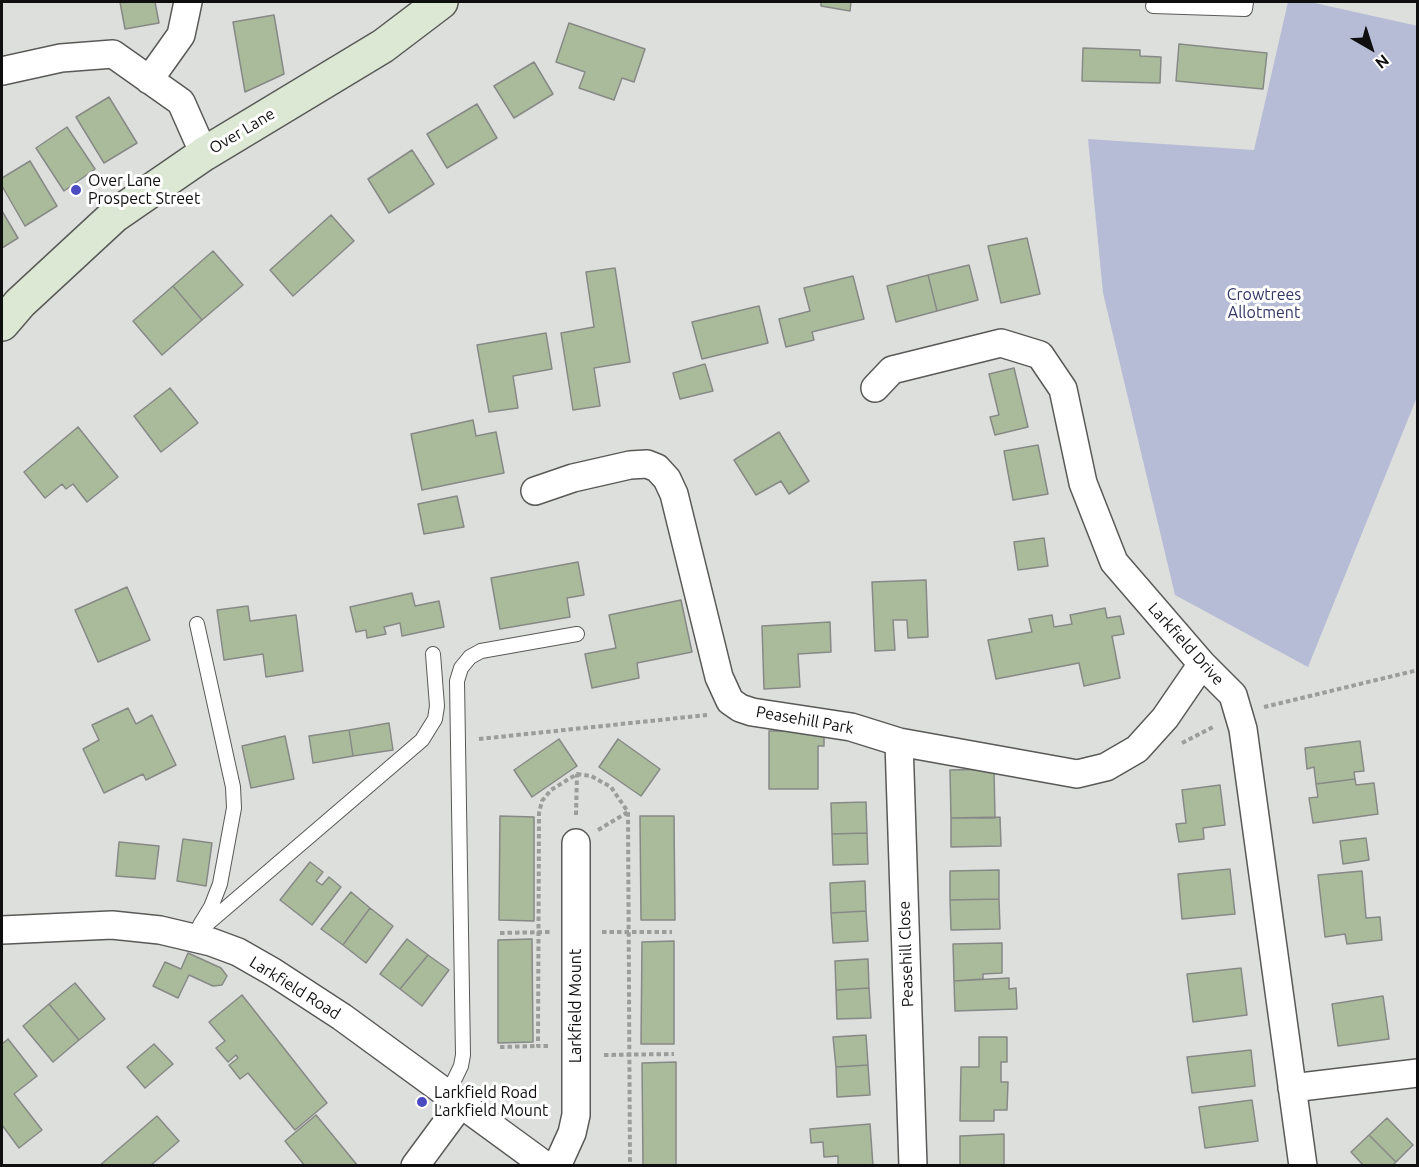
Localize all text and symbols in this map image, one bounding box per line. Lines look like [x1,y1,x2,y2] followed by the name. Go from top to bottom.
[1341,18,1401,78] north arrow
[1372,51,1393,73] text: N
[206,104,278,158] street label: Over Lane
[88,171,200,209] place label: Over Lane Prospect Street
[69,183,83,197] marker: Over Lane Prospect Street
[1227,285,1301,323] park label: Crowtrees Allotment
[1144,599,1228,689] street label: Larkfield Drive
[755,702,855,738] street label: Peasehill Park
[895,901,917,1007] street label: Peasehill Close
[566,949,586,1063] street label: Larkfield Mount
[246,952,344,1024] street label: Larkfield Road
[434,1083,548,1121] place label: Larkfield Road Larkfield Mount
[415,1095,429,1109] marker: Larkfield Road Larkfield Mount

